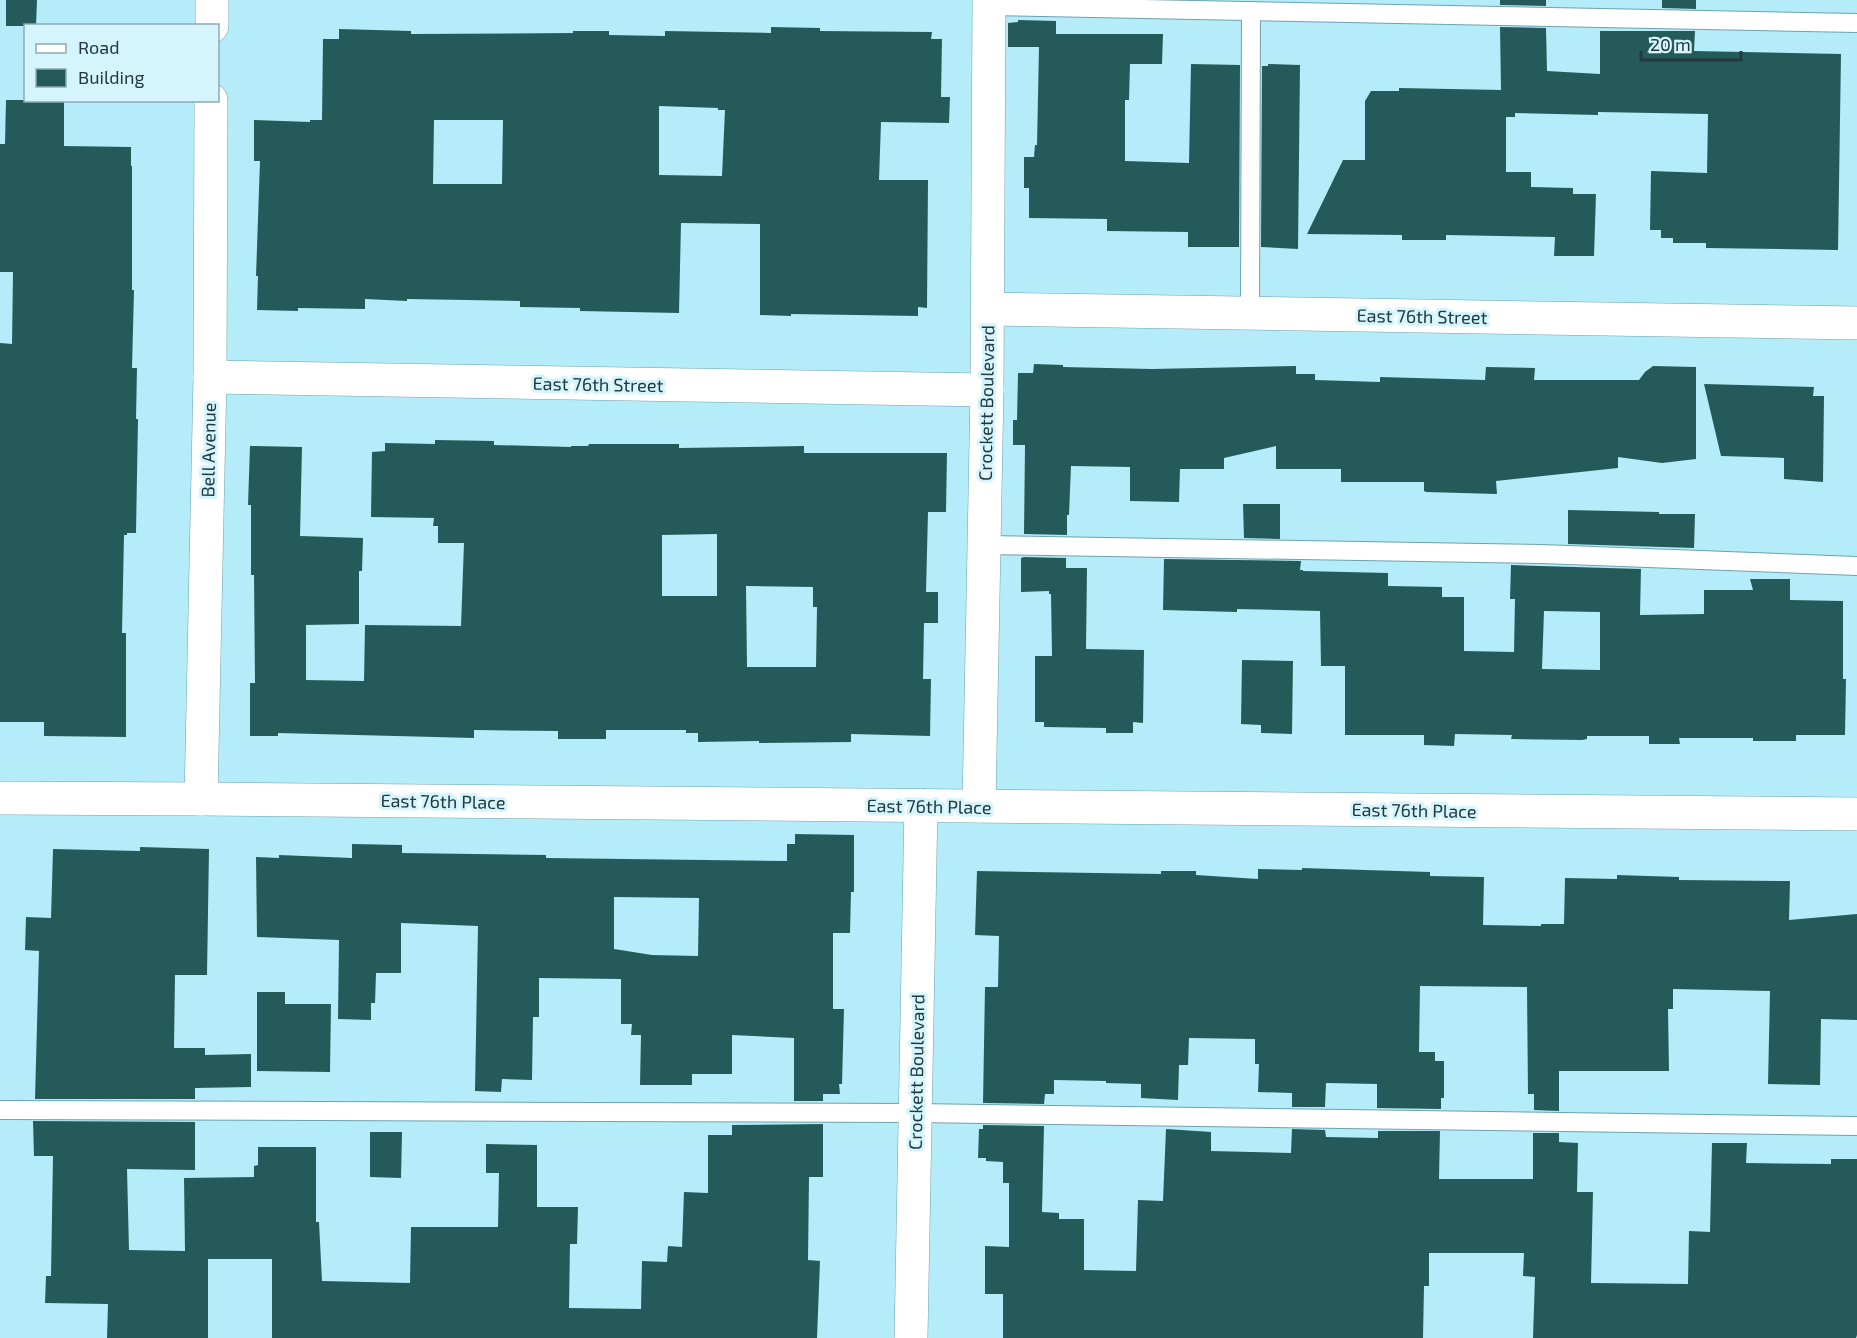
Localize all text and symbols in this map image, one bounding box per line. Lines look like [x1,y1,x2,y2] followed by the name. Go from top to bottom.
[24,24,219,102] legend
[1641,24,1742,62] scale bar
[1650,33,1691,55] text: 20 m
[78,36,119,58] text: Road
[78,66,145,88] text: Building
[1356,304,1488,328] street label: East 76th Street
[974,325,998,481] street label: Crockett Boulevard
[532,372,664,396] street label: East 76th Street
[196,402,220,498] street label: Bell Avenue
[380,789,506,813] street label: East 76th Place
[866,794,992,818] street label: East 76th Place
[1351,798,1477,822] street label: East 76th Place
[904,994,928,1150] street label: Crockett Boulevard

